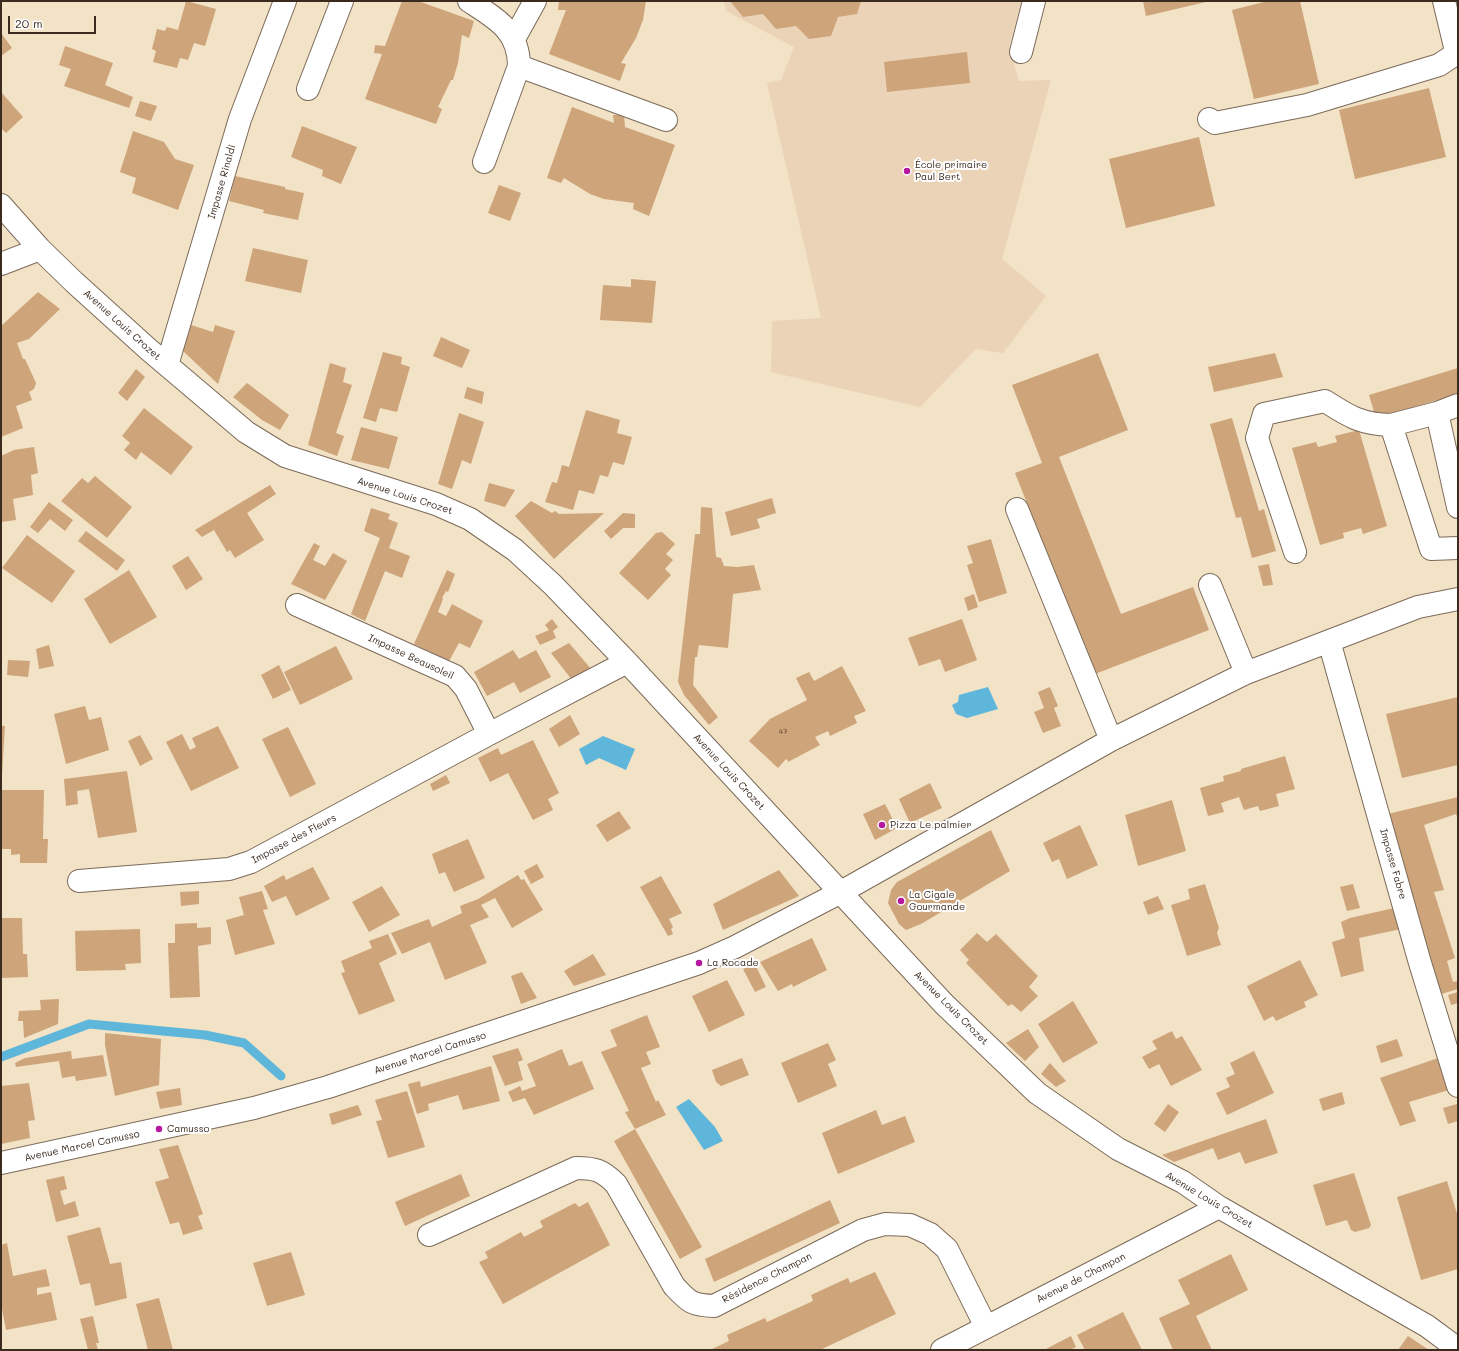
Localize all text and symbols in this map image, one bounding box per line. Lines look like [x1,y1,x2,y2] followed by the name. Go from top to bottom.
[10,8,98,34] scale bar
[15,15,43,31] text: 20 m
[206,143,238,221] street label: Impasse Rinaldi
[915,159,987,182] place label: École primaire Paul Bert
[902,166,912,176] marker: École primaire Paul Bert
[81,287,163,363] street label: Avenue Louis Crozet
[356,475,454,517] street label: Avenue Louis Crozet
[366,632,456,682] street label: Impasse Beausoleil
[778,727,788,737] house number: 47
[691,731,767,813] street label: Avenue Louis Crozet
[250,812,338,866] street label: Impasse des Fleurs
[890,819,972,831] place label: Pizza Le palmier
[877,820,887,830] marker: Pizza Le palmier
[1377,827,1409,901] street label: Impasse Fabre
[909,889,965,912] place label: La Cigale Gourmande
[896,896,906,906] marker: La Cigale Gourmande
[707,957,759,969] place label: La Rocade
[694,958,704,968] marker: La Rocade
[911,968,991,1048] street label: Avenue Louis Crozet
[372,1029,488,1077] street label: Avenue Marcel Camusso
[167,1123,209,1135] place label: Camusso
[154,1124,164,1134] marker: Camusso
[23,1128,141,1164] street label: Avenue Marcel Camusso
[1163,1169,1255,1231] street label: Avenue Louis Crozet
[720,1250,814,1306] street label: Résidence Champan
[1034,1250,1128,1306] street label: Avenue de Champan

